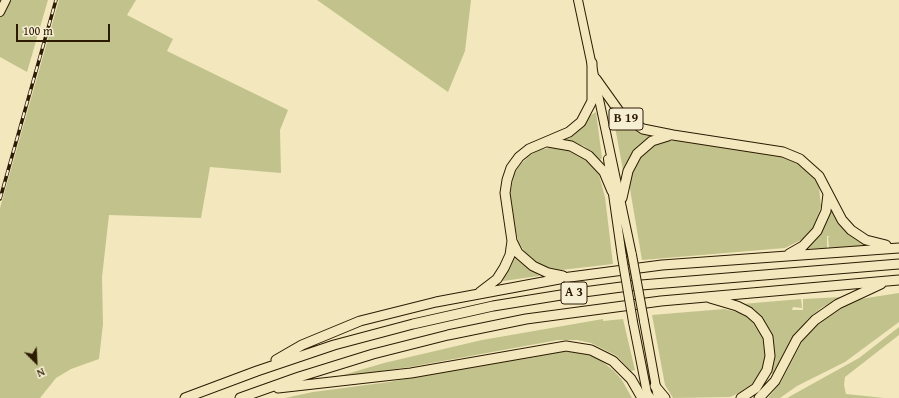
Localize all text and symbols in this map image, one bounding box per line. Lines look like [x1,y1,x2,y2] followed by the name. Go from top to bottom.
[18,16,112,42] scale bar
[23,22,53,39] text: 100 m
[609,108,643,130] road number: B 19
[561,282,587,304] road number: A 3
[16,342,56,382] north arrow
[34,364,48,382] text: N

